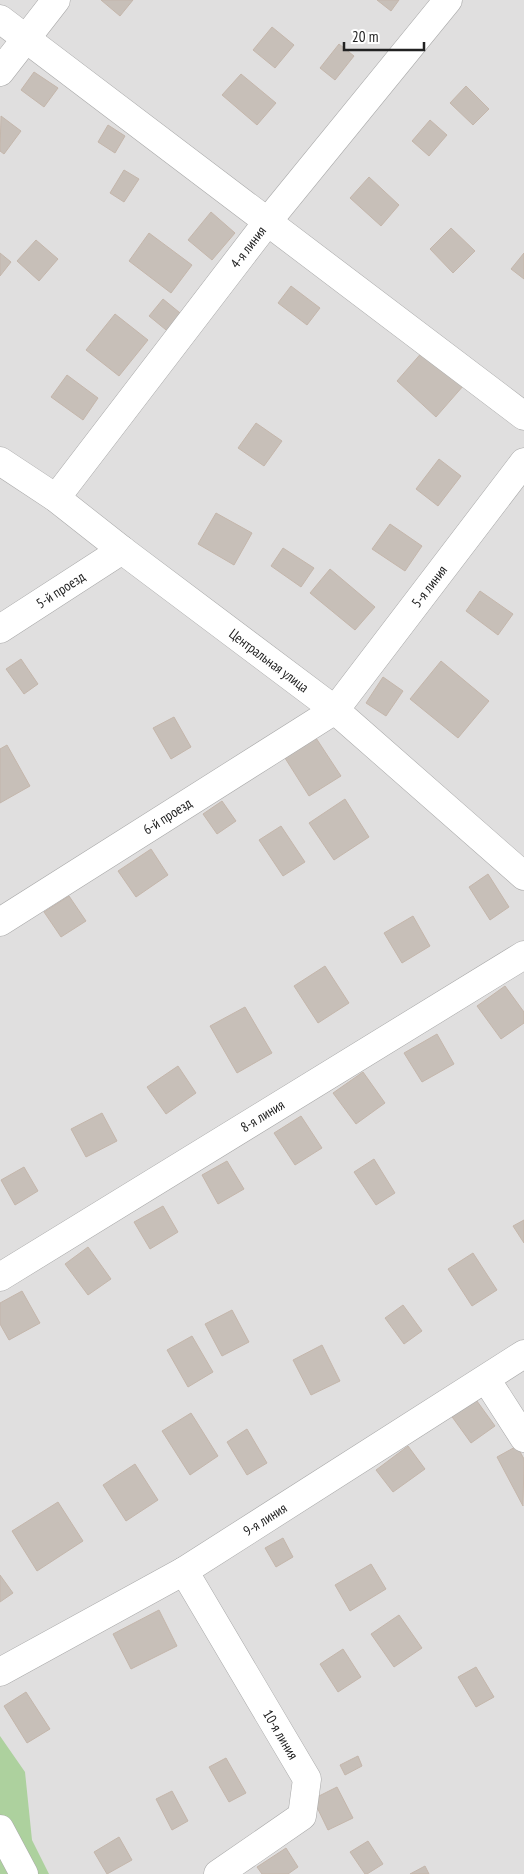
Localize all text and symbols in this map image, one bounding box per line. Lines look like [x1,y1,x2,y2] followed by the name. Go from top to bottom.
[344,20,424,52] scale bar
[352,27,378,46] text: 20 m
[226,222,270,272] street label: 4-я линия
[407,562,451,611] street label: 5-я линия
[33,567,88,612] street label: 5-й проезд
[225,625,313,696] street label: Центральная улица
[139,794,195,838] street label: 6-й проезд
[237,1095,288,1136] street label: 8-я линия
[240,1499,290,1540] street label: 9-я линия
[259,1706,302,1763] street label: 10-я линия

